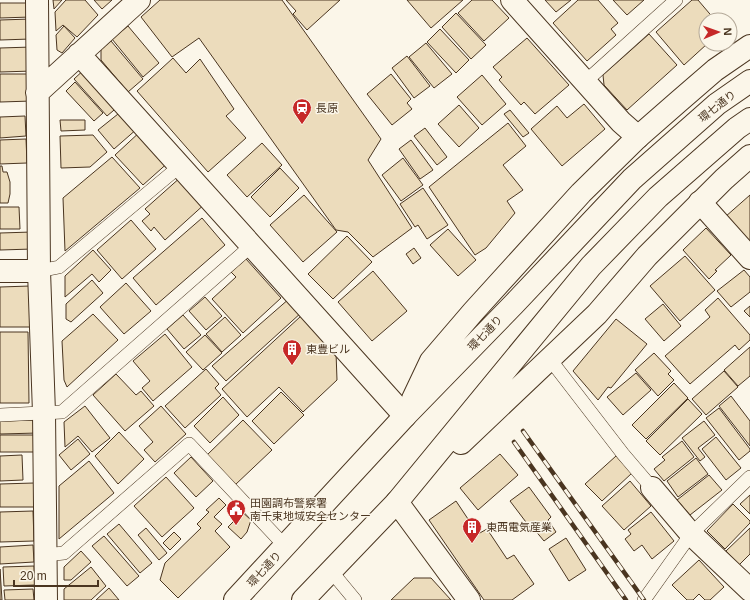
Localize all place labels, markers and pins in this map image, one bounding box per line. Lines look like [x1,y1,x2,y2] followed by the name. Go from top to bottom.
[291,97,313,125] station icon: 長原
[316,102,338,114] place label: 長原
[281,338,303,366] building icon: 東豊ビル
[306,343,350,355] place label: 東豊ビル
[250,497,371,522] place label: 田園調布警察署 南千束地域安全センター
[225,498,247,526] public building icon: 田園調布警察署 南千束地域安全センター
[461,516,483,544] building icon: 東西電気産業
[486,521,552,533] place label: 東西電気産業

